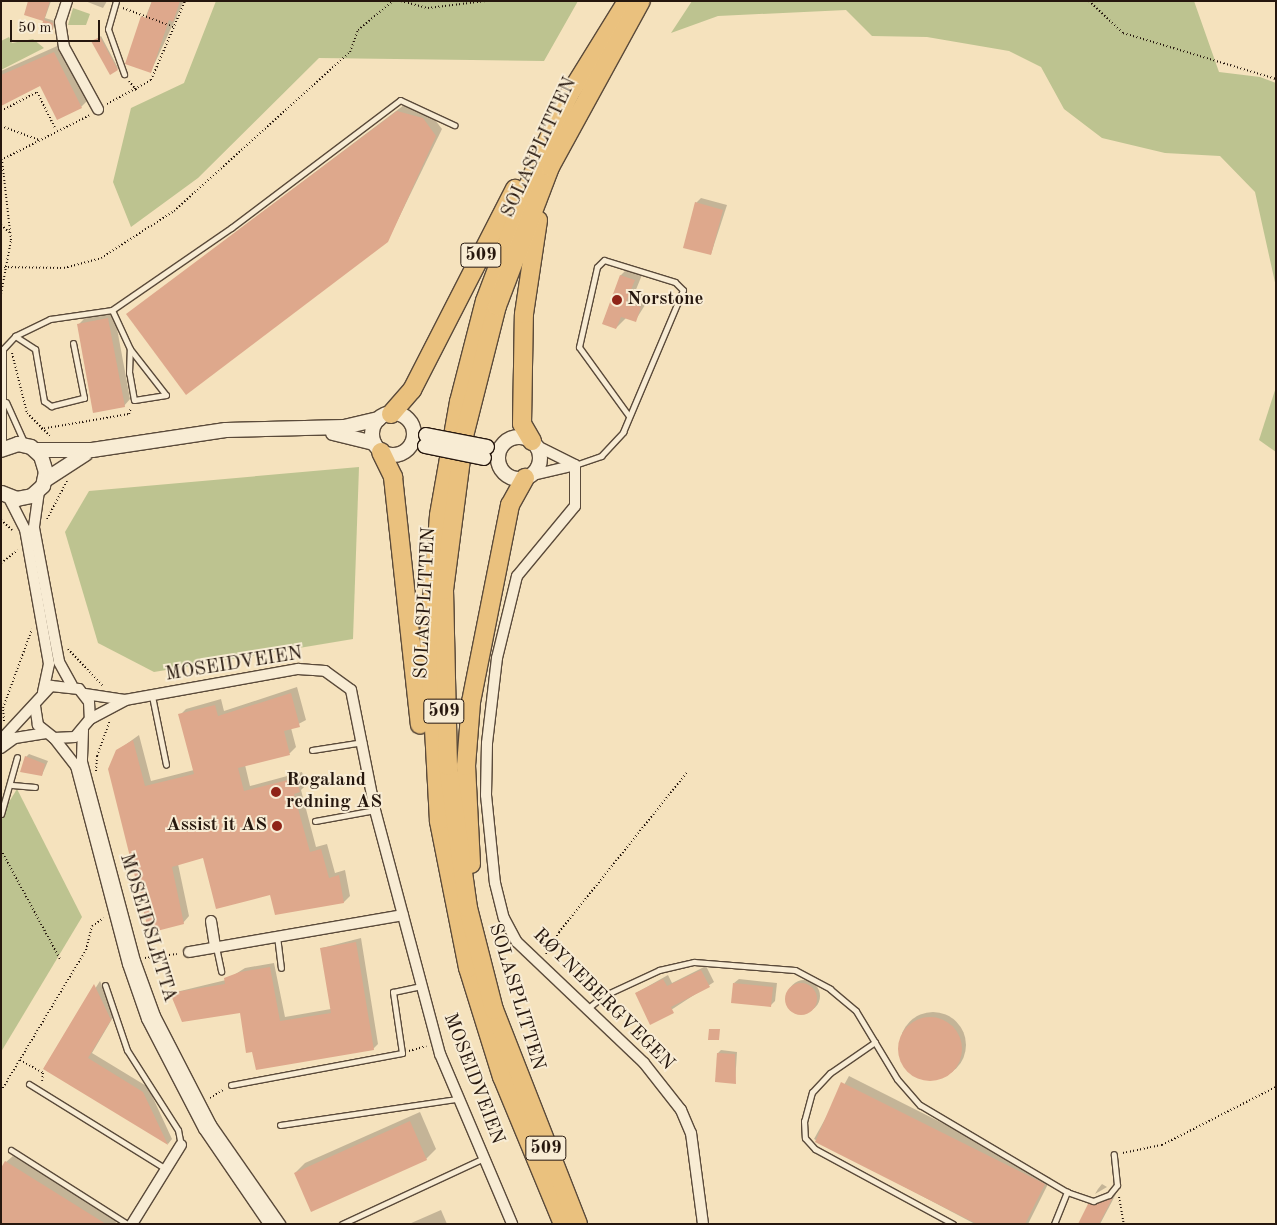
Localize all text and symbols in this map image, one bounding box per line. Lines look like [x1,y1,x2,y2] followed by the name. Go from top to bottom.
[12,10,102,42] scale bar
[18,21,52,36] text: 50 m
[498,74,582,222] street label: SOLASPLITTEN
[460,240,502,270] road number: 509
[627,289,704,311] place label: Norstone
[611,294,623,306] marker: Norstone
[411,526,441,680] street label: SOLASPLITTEN
[164,643,304,687] street label: MOSEIDVEIEN
[423,696,465,726] road number: 509
[286,770,382,814] place label: Rogaland redning AS
[270,786,282,798] marker: Rogaland redning AS
[166,815,267,837] place label: Assist it AS
[271,820,283,832] marker: Assist it AS
[114,851,180,1005] street label: MOSEIDSLETTA
[483,921,549,1073] street label: SOLASPLITTEN
[527,924,679,1076] street label: RØYNEBERGVEGEN
[438,1010,508,1148] street label: MOSEIDVEIEN
[525,1132,567,1164] road number: 509

